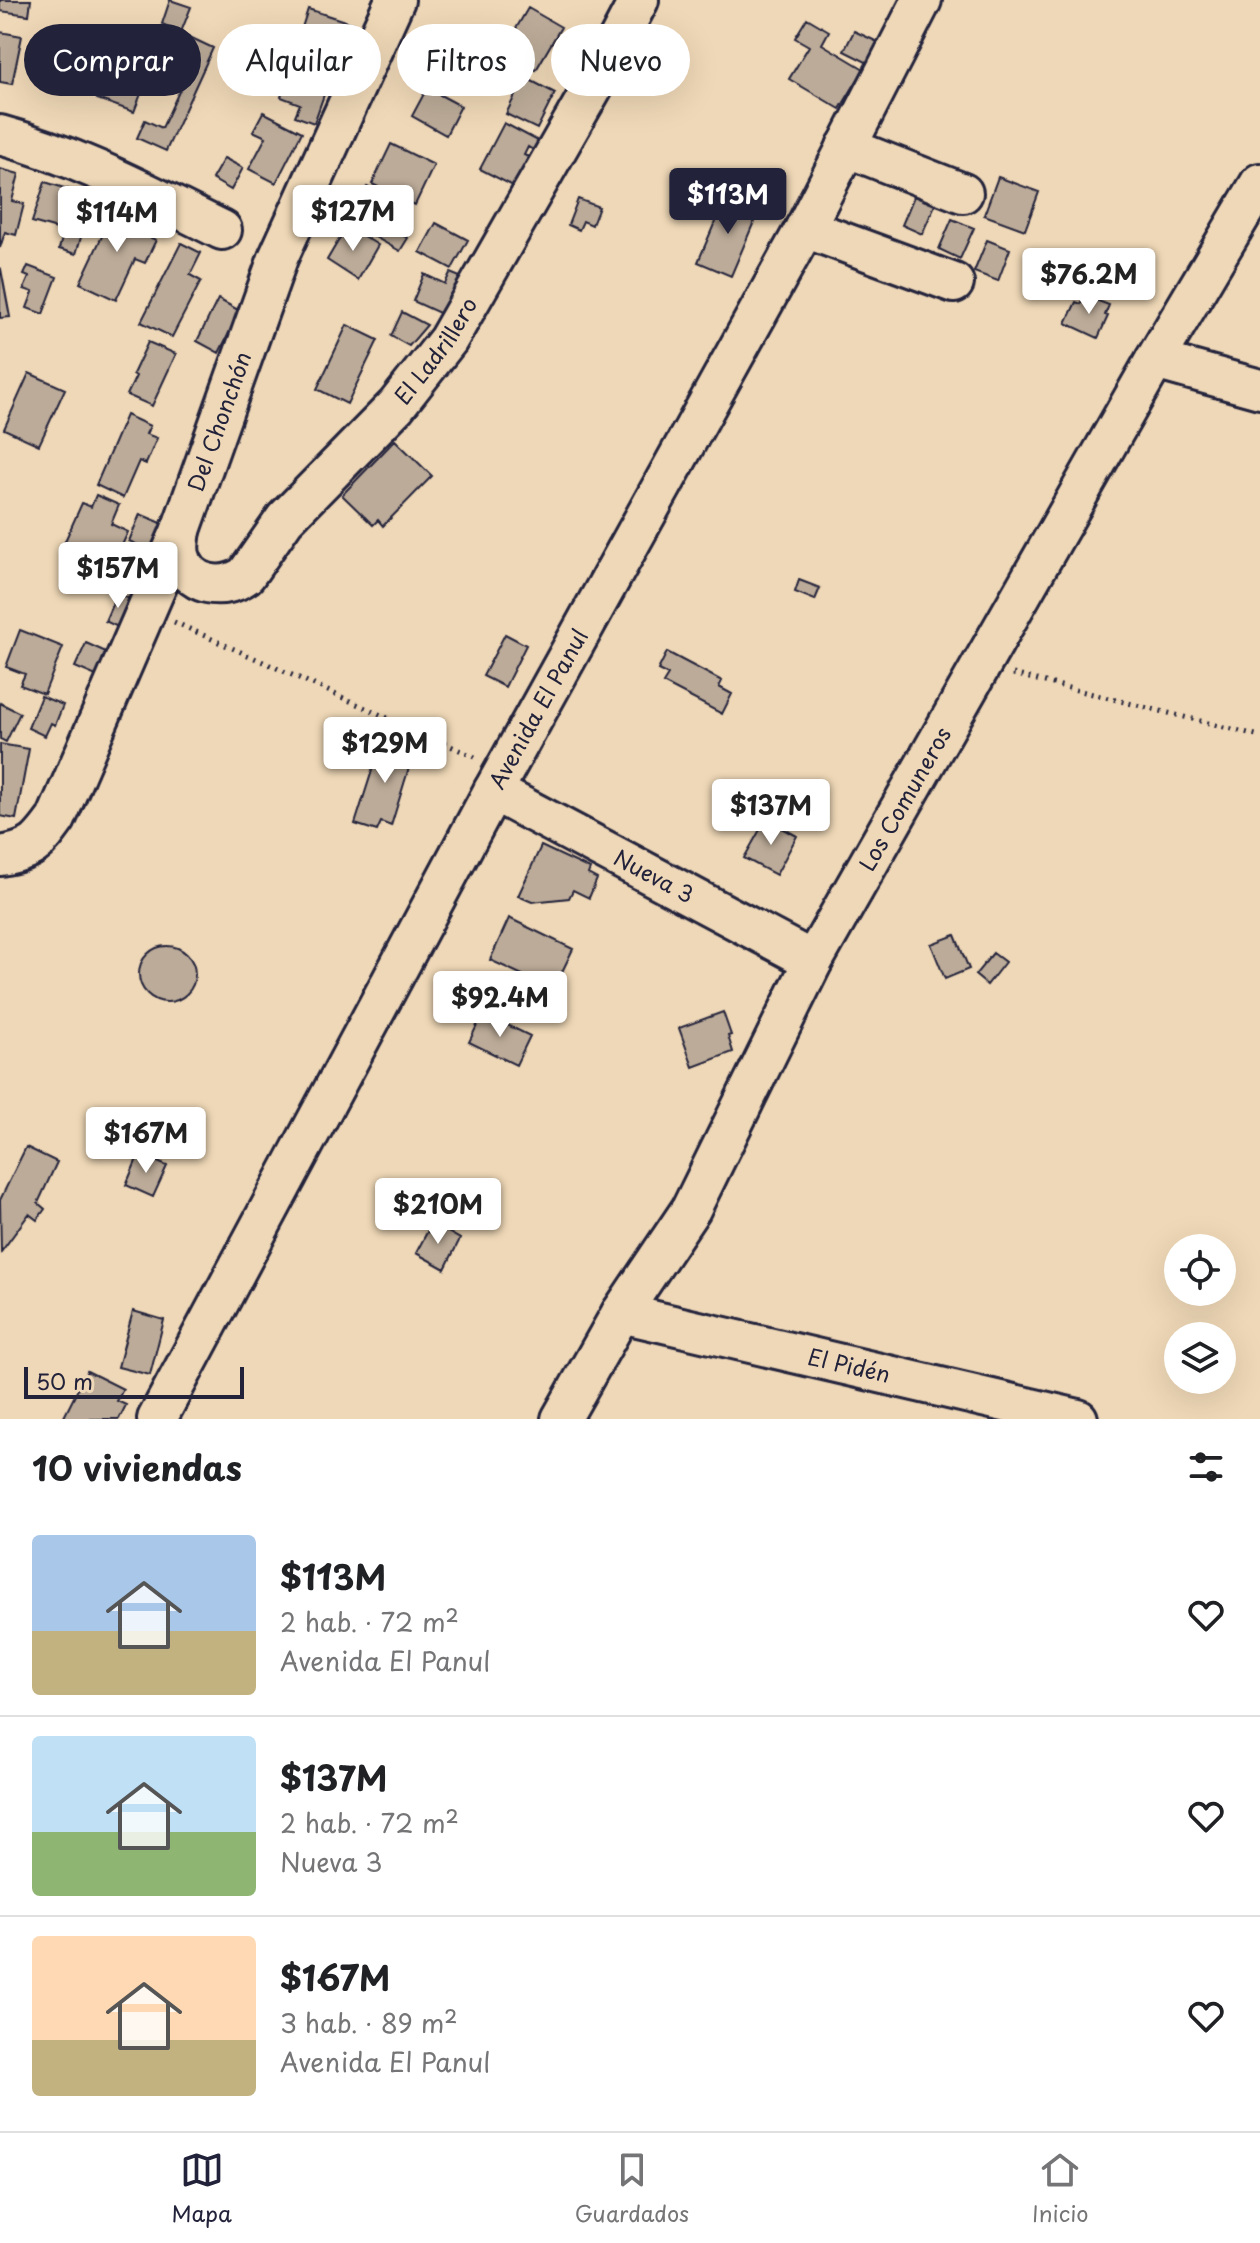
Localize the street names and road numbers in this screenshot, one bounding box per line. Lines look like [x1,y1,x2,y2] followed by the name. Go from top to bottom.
[385,290,484,411] street label: El Ladrillero
[178,346,258,496] street label: Del Chonchón
[479,622,595,794] street label: Avenida El Panul
[850,720,958,876] street label: Los Comuneros
[608,840,700,910] street label: Nueva 3
[805,1339,894,1390] street label: El Pidén

